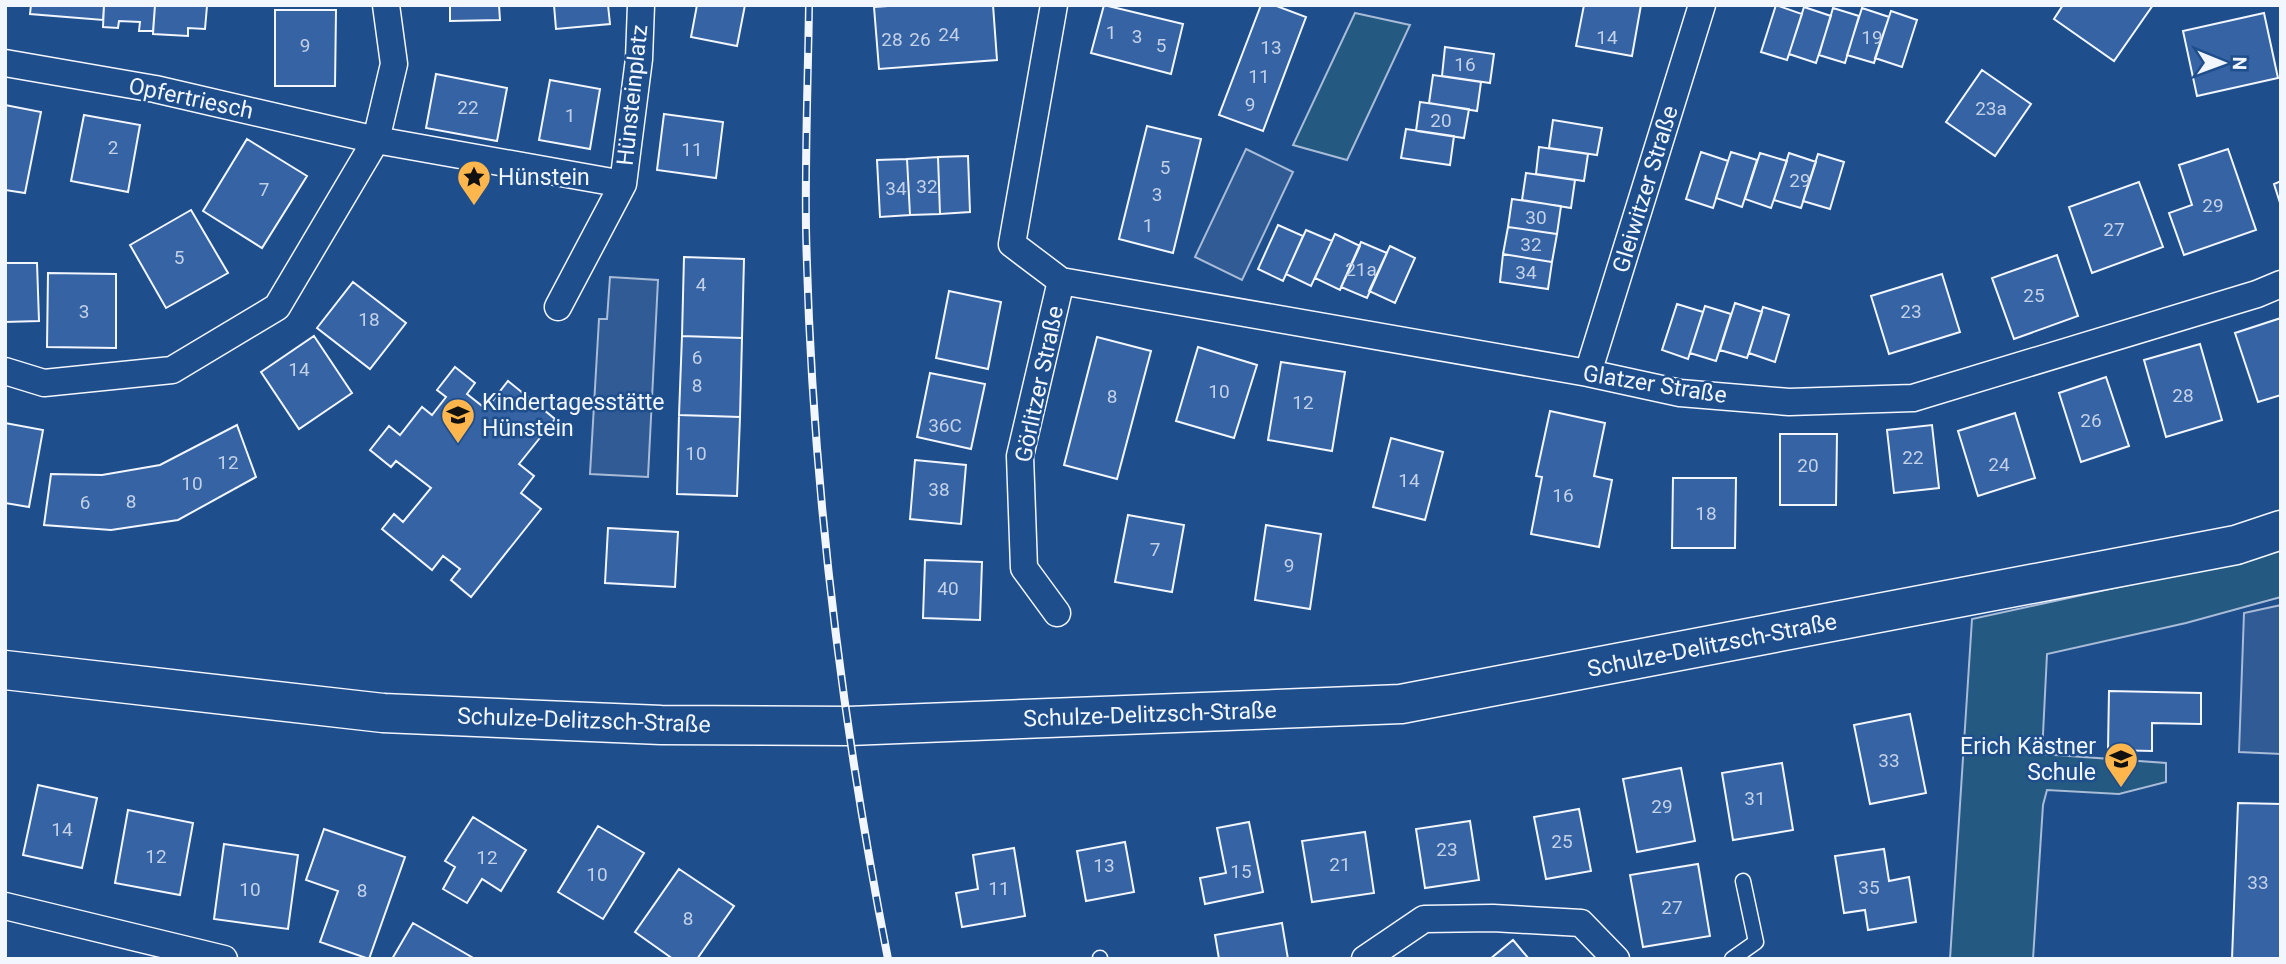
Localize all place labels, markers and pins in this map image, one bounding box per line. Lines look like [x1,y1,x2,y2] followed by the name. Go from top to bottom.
[455,158,493,207] place icon: Hünstein
[498,164,590,191] place label: Hünstein
[482,389,664,442] place label: Kindertagesstätte Hünstein
[439,396,477,445] school or university icon: Kindertagesstätte Hünstein
[1960,733,2096,786] place label: Erich Kästner Schule
[2102,740,2140,789] school or university icon: Erich Kästner Schule

